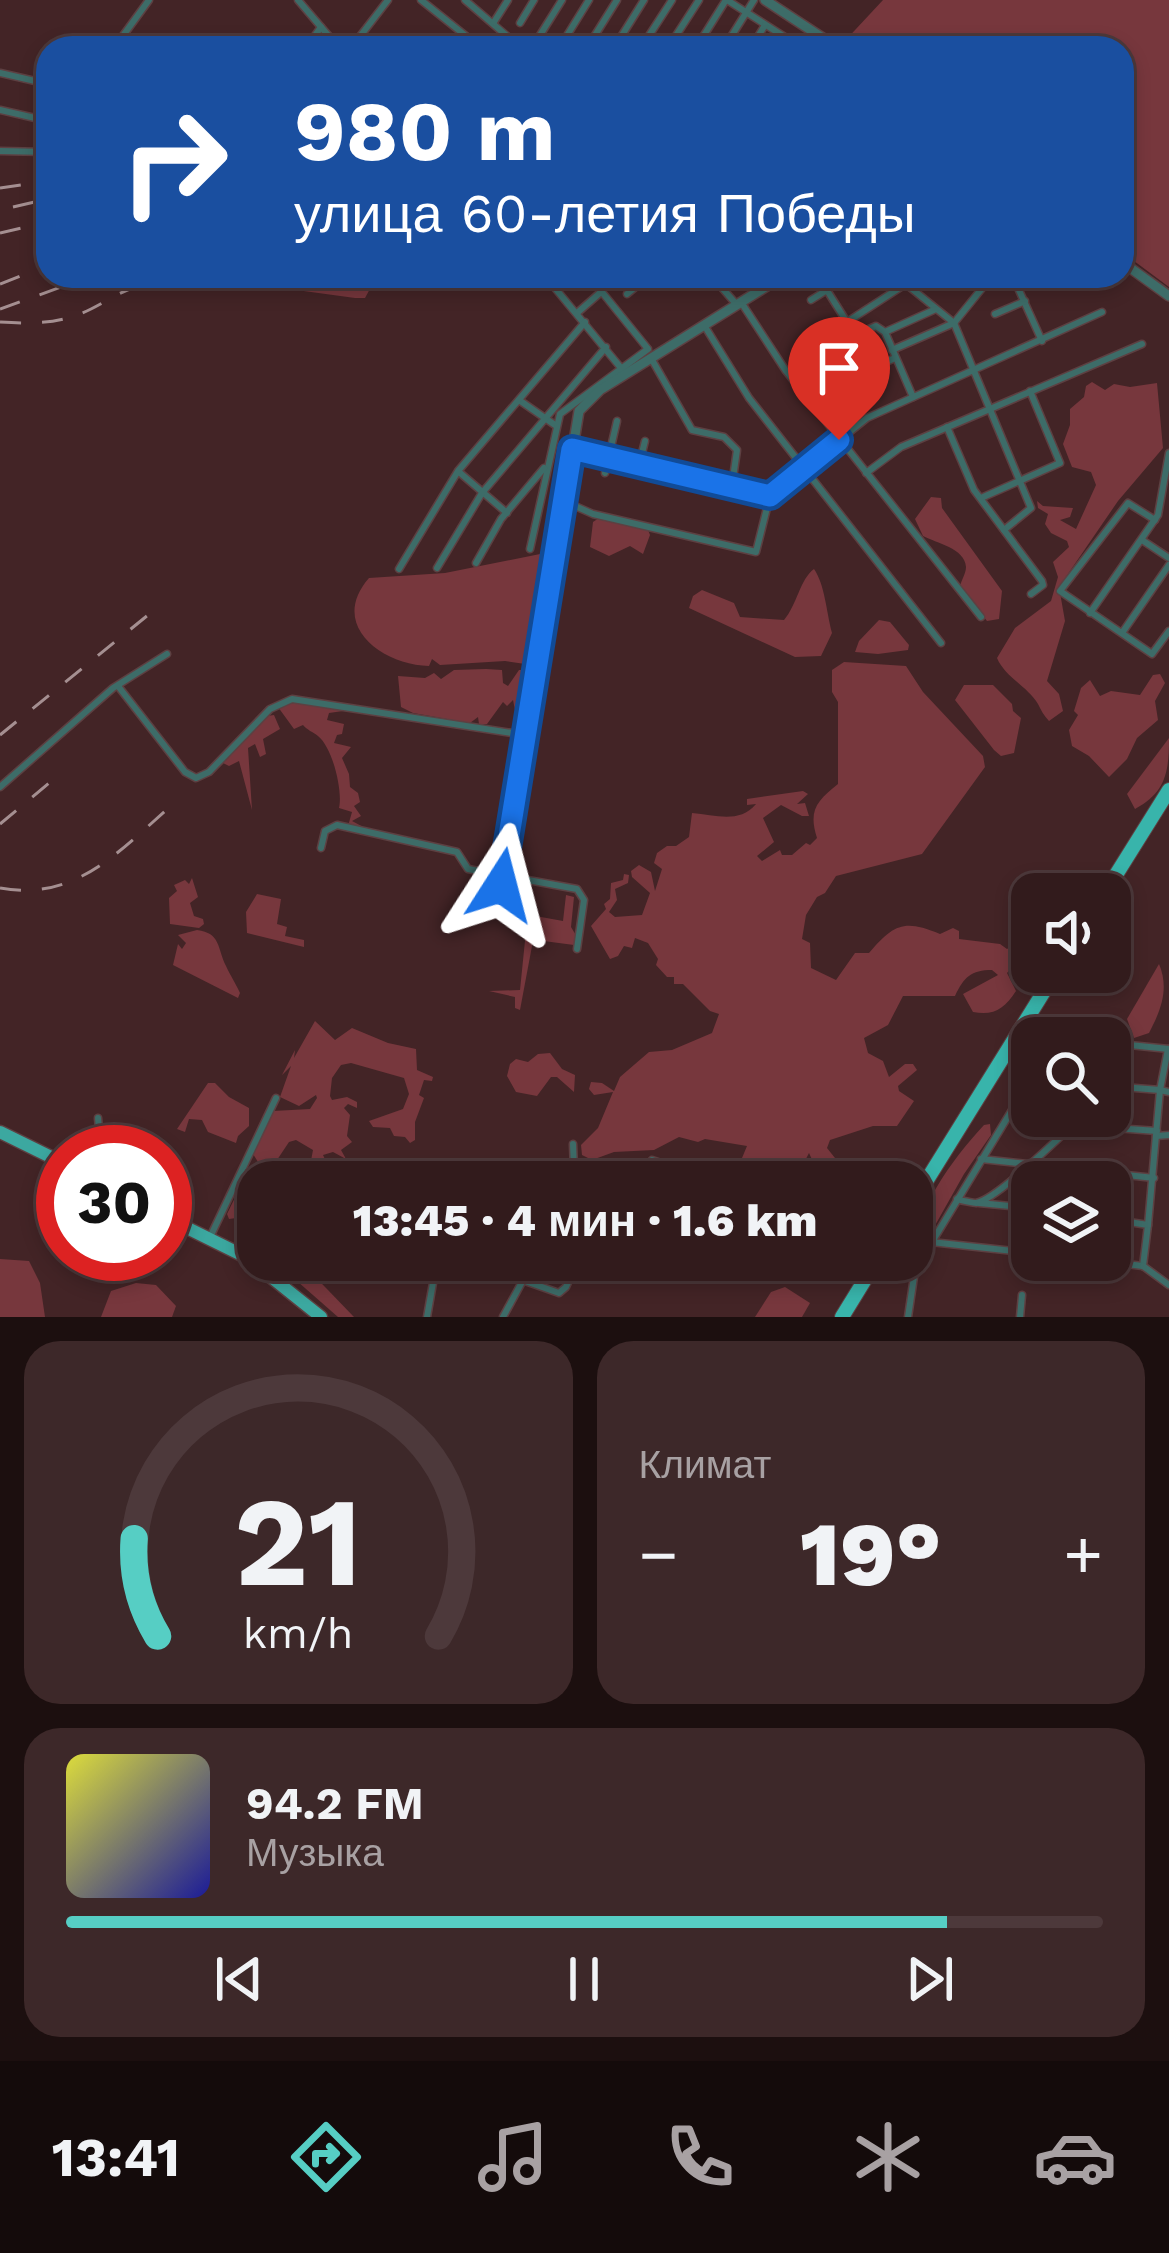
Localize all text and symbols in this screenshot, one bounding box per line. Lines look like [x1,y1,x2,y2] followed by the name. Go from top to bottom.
[294,82,556,180] text: 980 m
[96,84,252,240] icon: right
[294,182,915,245] text: улица 60-летия Победы
[788,317,890,440] pin
[806,335,872,401] icon: arrive
[438,822,564,948] position arrow
[1011,873,1131,1281] map controls
[1011,873,1131,993] button: sound
[1011,1017,1131,1137] button: search
[36,1125,192,1281] speed limit sign: 30
[1011,1161,1131,1281] button: layers
[353,1194,817,1247] text: 13:45 · 4 мин · 1.6 km
[639,1442,771,1487] text: Климат
[234,1469,362,1615] text: 21
[800,1501,941,1607] text: 19°
[639,1516,678,1593] text: −
[1063,1516,1103,1593] text: +
[243,1607,353,1657] text: km/h
[246,1777,424,1830] text: 94.2 FM
[246,1830,384,1875] text: Музыка
[206,1946,272,2012] icon: previous
[551,1946,617,2012] icon: pause
[897,1946,963,2012] icon: next
[284,2115,368,2199] icon: directions
[471,2115,555,2199] icon: music
[658,2115,742,2199] icon: phone
[846,2115,930,2199] icon: climate
[1033,2115,1117,2199] icon: car
[52,2126,180,2189] text: 13:41

